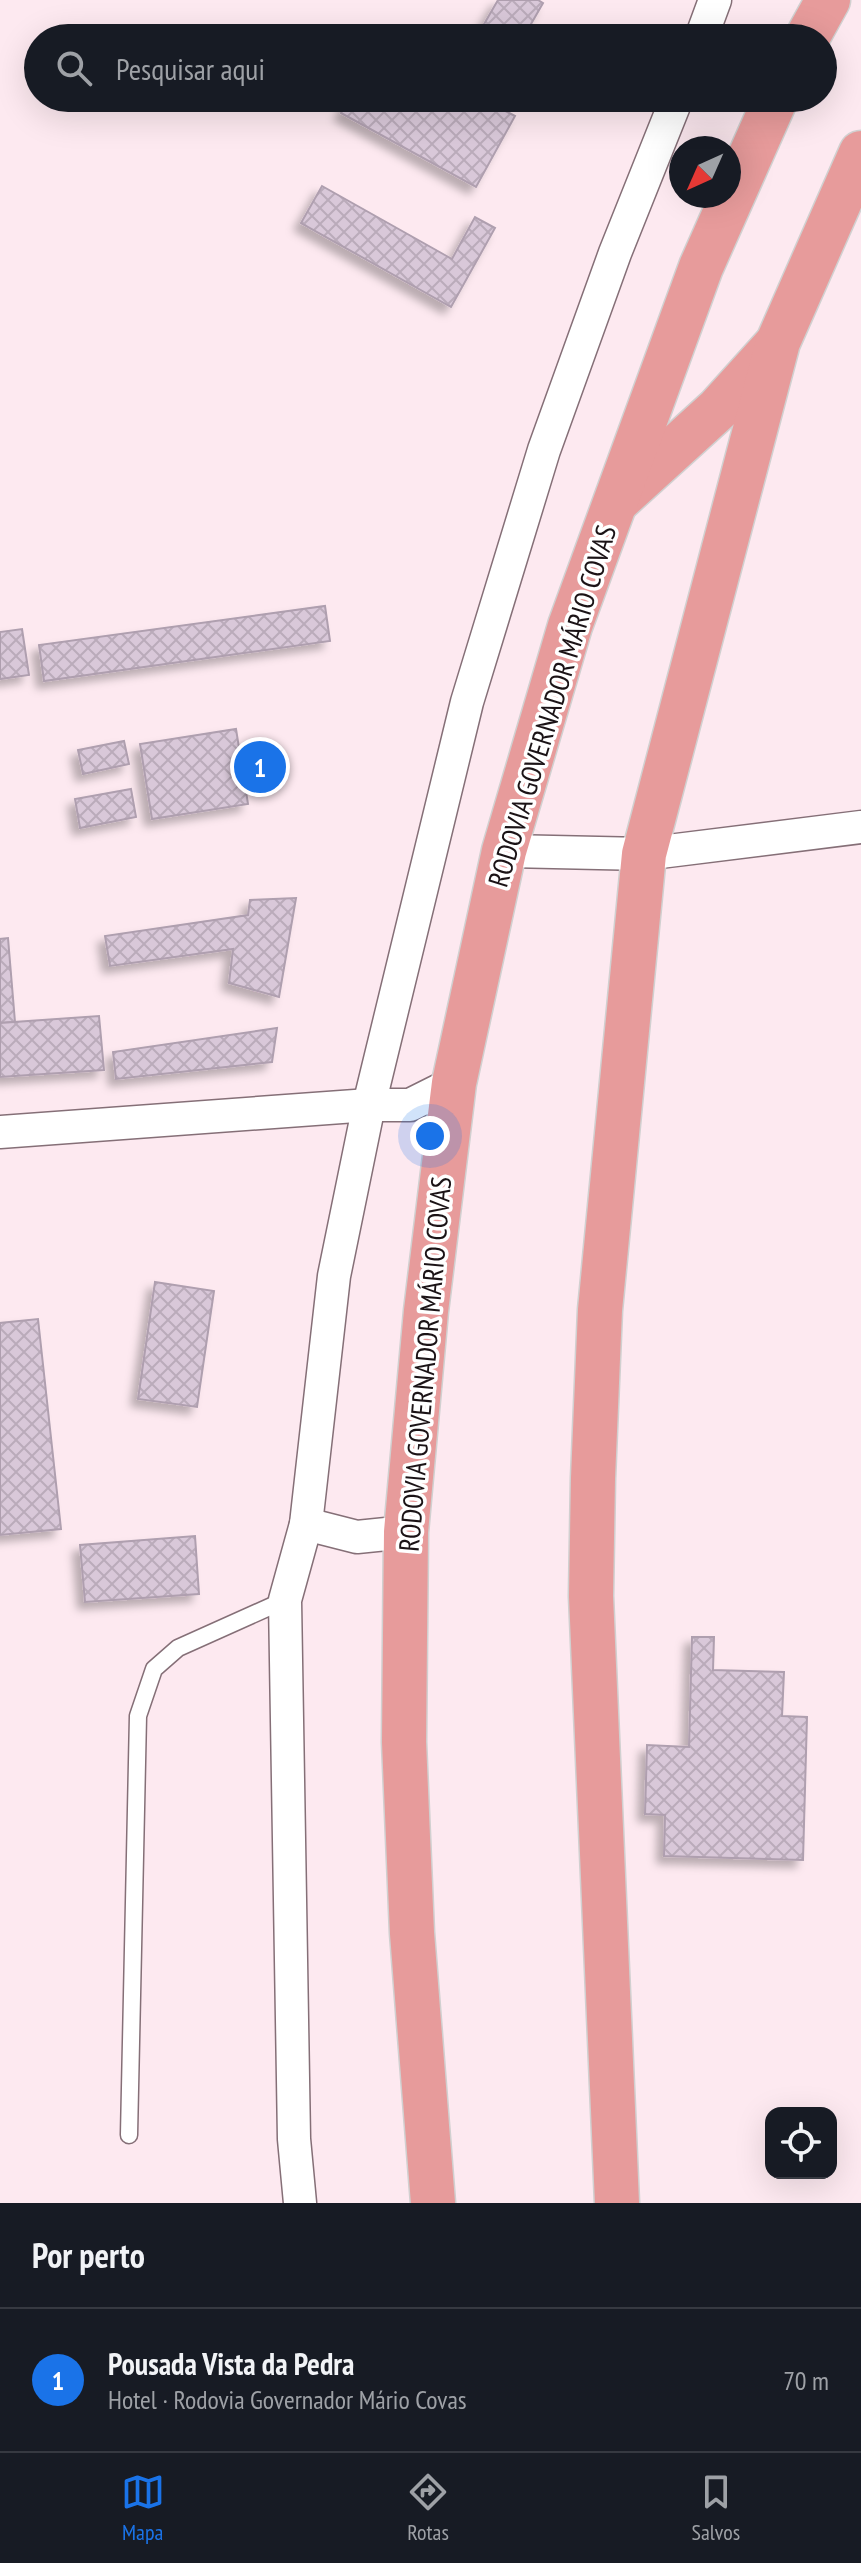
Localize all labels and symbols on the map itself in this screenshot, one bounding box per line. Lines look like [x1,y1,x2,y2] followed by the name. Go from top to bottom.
[669,136,741,208] north arrow
[479,521,624,891] street label: RODOVIA GOVERNADOR MÁRIO COVAS
[234,737,286,797] pin: 1
[410,1116,450,1156] your location
[390,1175,459,1553] street label: RODOVIA GOVERNADOR MÁRIO COVAS

